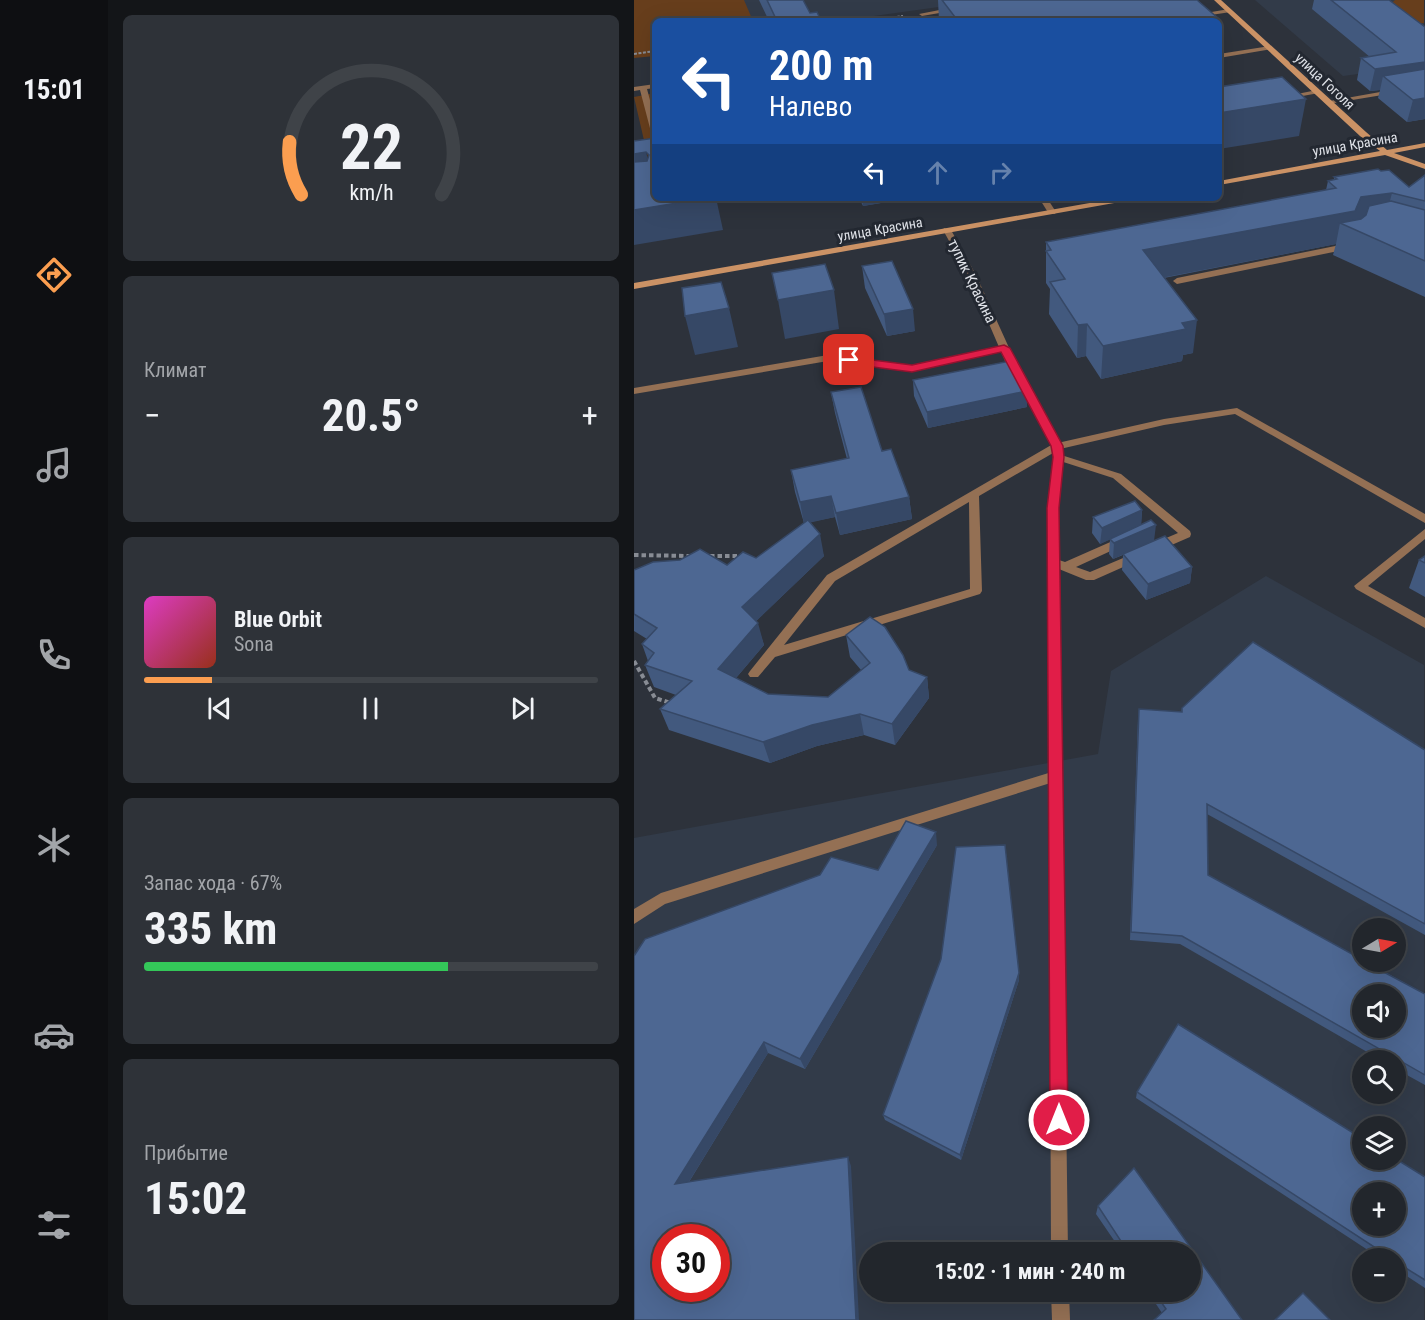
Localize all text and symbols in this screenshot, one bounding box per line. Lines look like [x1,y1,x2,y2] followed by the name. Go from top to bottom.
[769,41,874,90] text: 200 m
[670,42,748,120] icon: left
[1292,49,1358,113] street label: улица Гоголя
[23,74,85,106] text: 15:01
[769,91,852,123] text: Налево
[339,111,403,184] text: 22
[1311,129,1399,159] street label: улица Красина
[858,156,891,189] icon: left
[921,156,954,189] icon: ahead
[984,156,1017,189] icon: right
[349,180,393,205] text: km/h
[836,214,924,244] street label: улица Красина
[944,236,1000,326] street label: тупик Красина
[33,254,75,296] icon: directions
[823,334,874,385] pin
[832,343,865,376] icon: arrive
[144,358,206,382] text: Климат
[322,389,420,442] text: 20.5°
[144,396,161,435] text: −
[582,396,598,435] text: +
[33,444,75,486] icon: music
[234,607,322,632] text: Blue Orbit
[234,632,274,656] text: Sona
[33,634,75,676] icon: phone
[203,692,236,725] icon: previous
[354,692,387,725] icon: pause
[506,692,539,725] icon: next
[33,824,75,866] icon: climate
[144,871,282,895] text: Запас хода · 67%
[144,902,277,955] text: 335 km
[1352,918,1406,972] north arrow
[1352,918,1406,1302] map controls
[1352,984,1406,1038] button: sound
[33,1014,75,1056] icon: car
[1352,1050,1406,1104] button: search
[1027,1088,1091,1152] position arrow
[1352,1116,1406,1170] button: layers
[144,1141,228,1165] text: Прибытие
[144,1172,247,1225] text: 15:02
[1352,1182,1406,1236] button: +
[33,1204,75,1246] icon: filters
[652,1224,730,1302] speed limit sign: 30
[1352,1248,1406,1302] button: −
[935,1259,1125,1284] text: 15:02 · 1 мин · 240 m

